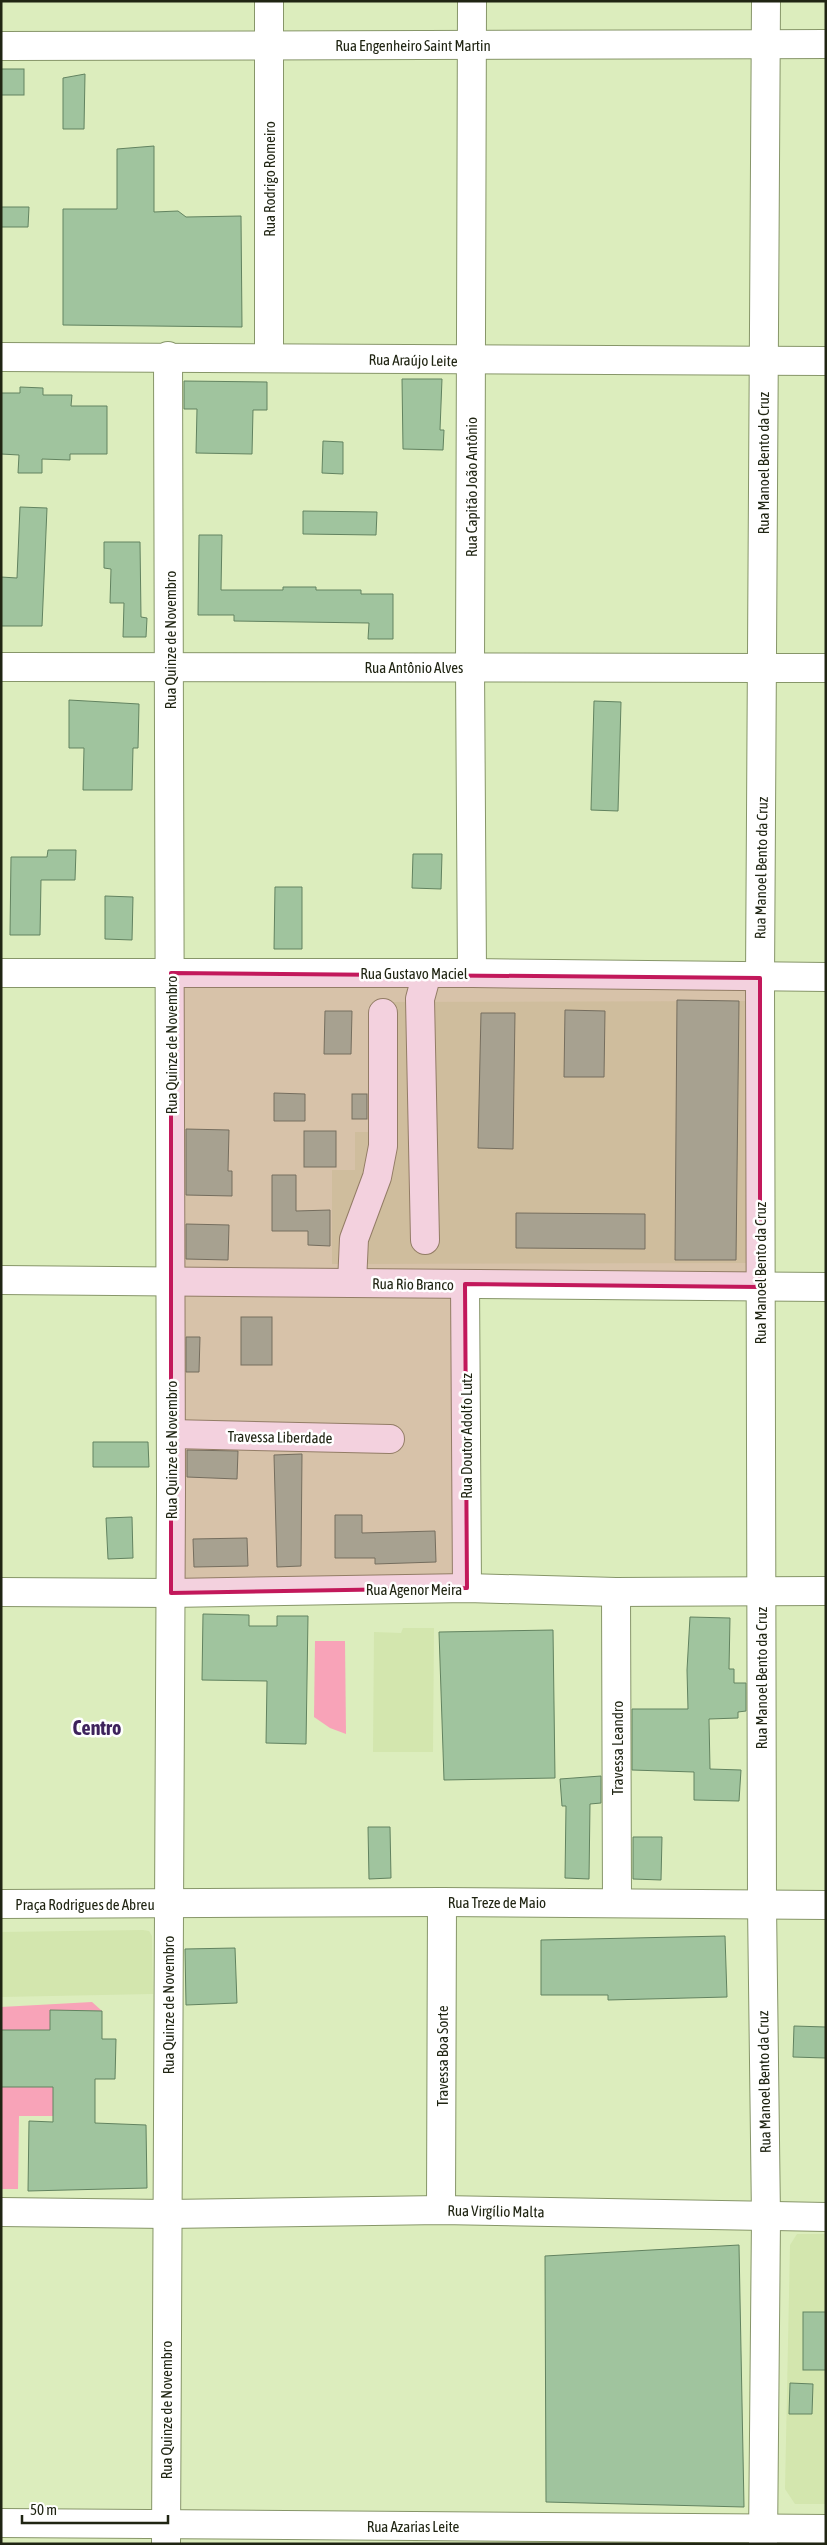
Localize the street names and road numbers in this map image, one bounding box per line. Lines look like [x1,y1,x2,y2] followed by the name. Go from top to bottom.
[335,37,491,54] street label: Rua Engenheiro Saint Martin
[261,121,278,237] street label: Rua Rodrigo Romeiro
[368,351,458,369] street label: Rua Araújo Leite
[755,391,772,534] street label: Rua Manoel Bento da Cruz
[463,417,480,557] street label: Rua Capitão João Antônio
[162,571,179,709] street label: Rua Quinze de Novembro
[365,659,463,676] street label: Rua Antônio Alves
[751,796,771,939] street label: Rua Manoel Bento da Cruz
[360,965,468,982] street label: Rua Gustavo Maciel
[163,976,180,1114] street label: Rua Quinze de Novembro
[752,1201,769,1344] street label: Rua Manoel Bento da Cruz
[372,1275,454,1293] street label: Rua Rio Branco
[458,1373,475,1499] street label: Rua Doutor Adolfo Lutz
[163,1381,180,1519] street label: Rua Quinze de Novembro
[227,1428,333,1446] street label: Travessa Liberdade
[366,1581,462,1598] street label: Rua Agenor Meira
[753,1606,770,1749] street label: Rua Manoel Bento da Cruz
[609,1701,626,1795] street label: Travessa Leandro
[448,1894,546,1911] street label: Rua Treze de Maio
[15,1896,155,1913] street label: Praça Rodrigues de Abreu
[160,1936,177,2074] street label: Rua Quinze de Novembro
[434,2005,451,2107] street label: Travessa Boa Sorte
[754,2010,774,2153] street label: Rua Manoel Bento da Cruz
[447,2202,545,2220] street label: Rua Virgílio Malta
[158,2341,175,2479] street label: Rua Quinze de Novembro
[367,2518,460,2535] street label: Rua Azarias Leite

